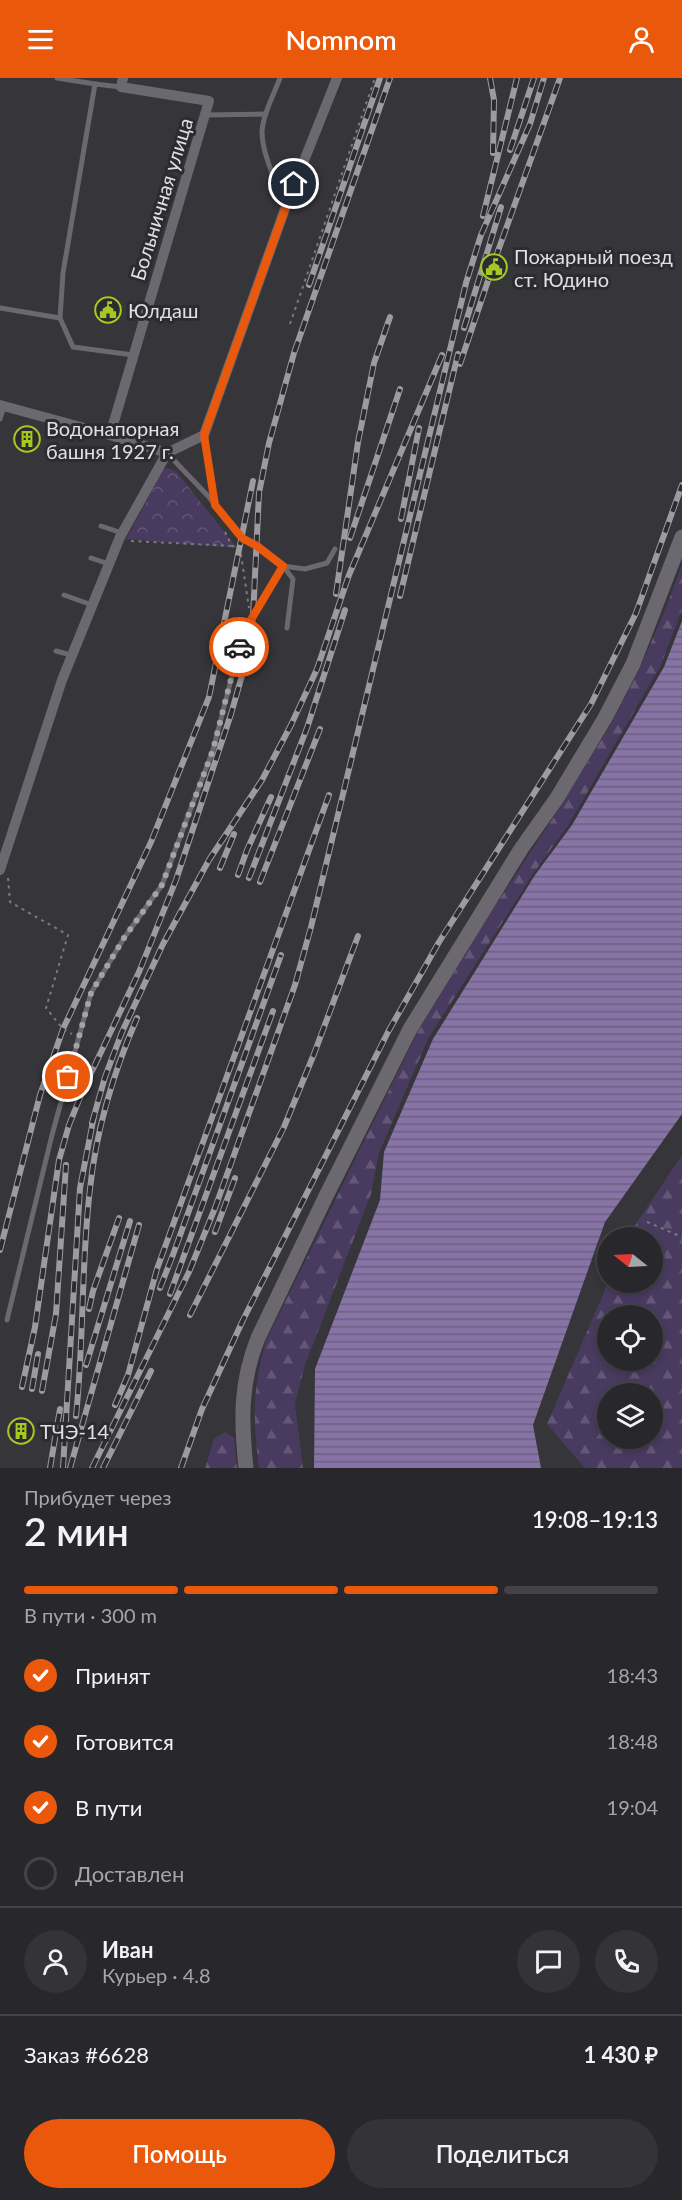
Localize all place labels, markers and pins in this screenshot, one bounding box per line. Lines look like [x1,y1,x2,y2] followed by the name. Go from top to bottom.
[268,158,319,209] pin
[514,244,673,291] place label: Пожарный поезд ст. Юдино
[479,252,509,282] public building icon: Пожарный поезд ст. Юдино
[93,295,123,325] public building icon: Юлдаш
[128,298,198,322] place label: Юлдаш
[46,416,179,463] place label: Водонапорная башня 1927 г.
[12,424,42,454] building icon: Водонапорная башня 1927 г.
[42,1051,93,1102] pin
[6,1416,36,1446] building icon: ТЧЭ-14
[40,1419,110,1443] place label: ТЧЭ-14

